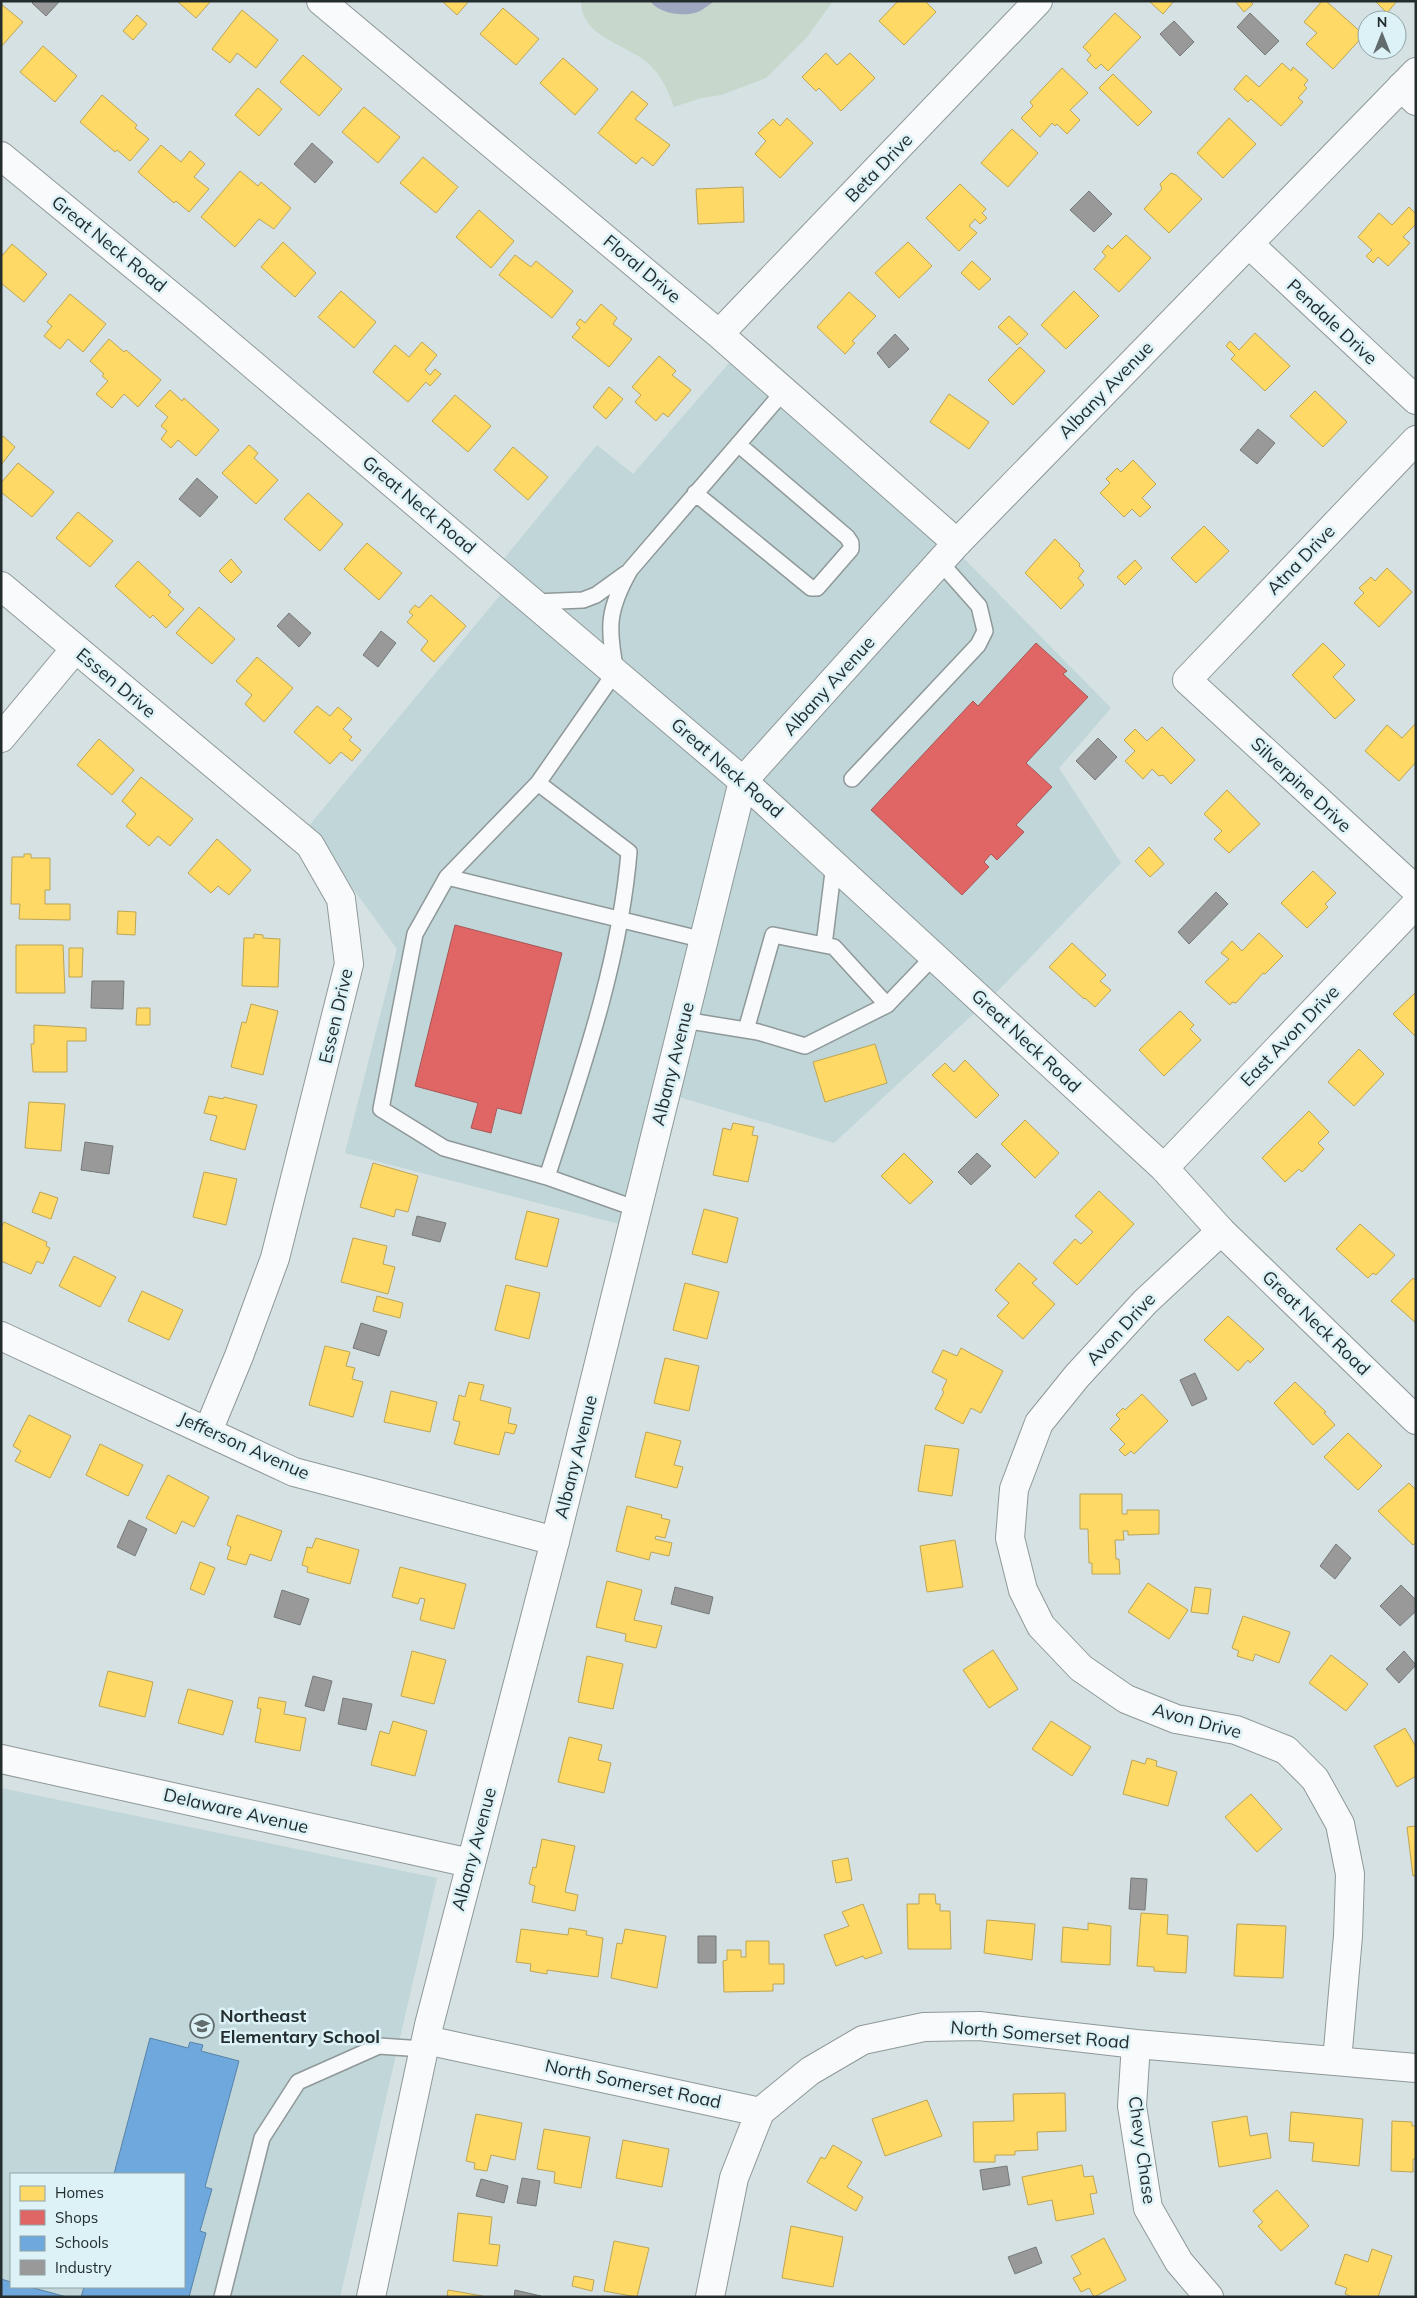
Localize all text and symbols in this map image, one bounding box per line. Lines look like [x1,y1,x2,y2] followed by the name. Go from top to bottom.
[1357,10,1407,60] north arrow
[1377,13,1387,31] text: N
[840,128,917,207] street label: Beta Drive
[47,190,172,297] street label: Great Neck Road
[599,229,686,308] street label: Floral Drive
[1282,274,1382,369] street label: Pendale Drive
[1053,336,1158,443] street label: Albany Avenue
[358,450,481,559] street label: Great Neck Road
[1262,520,1340,600] street label: Atna Drive
[778,631,880,740] street label: Albany Avenue
[72,643,161,723] street label: Essen Drive
[666,713,788,823] street label: Great Neck Road
[1246,732,1356,837] street label: Silverpine Drive
[313,966,358,1066] street label: Essen Drive
[1235,980,1344,1091] street label: East Avon Drive
[967,984,1086,1097] street label: Great Neck Road
[646,1000,699,1128] street label: Albany Avenue
[1257,1265,1375,1380] street label: Great Neck Road
[1081,1287,1160,1370] street label: Avon Drive
[549,1393,602,1521] street label: Albany Avenue
[175,1406,313,1485] street label: Jefferson Avenue
[1150,1698,1244,1743] street label: Avon Drive
[161,1783,311,1838] street label: Delaware Avenue
[446,1785,501,1913] street label: Albany Avenue
[220,2004,380,2048] place label: Northeast Elementary School
[189,2013,215,2039] school or university icon: Northeast Elementary School
[950,2015,1131,2054] street label: North Somerset Road
[543,2054,723,2113] street label: North Somerset Road
[1124,2094,1161,2205] street label: Chevy Chase
[10,2173,185,2288] legend
[55,2183,104,2202] text: Homes
[55,2208,98,2227] text: Shops
[55,2233,109,2252] text: Schools
[55,2258,112,2277] text: Industry

